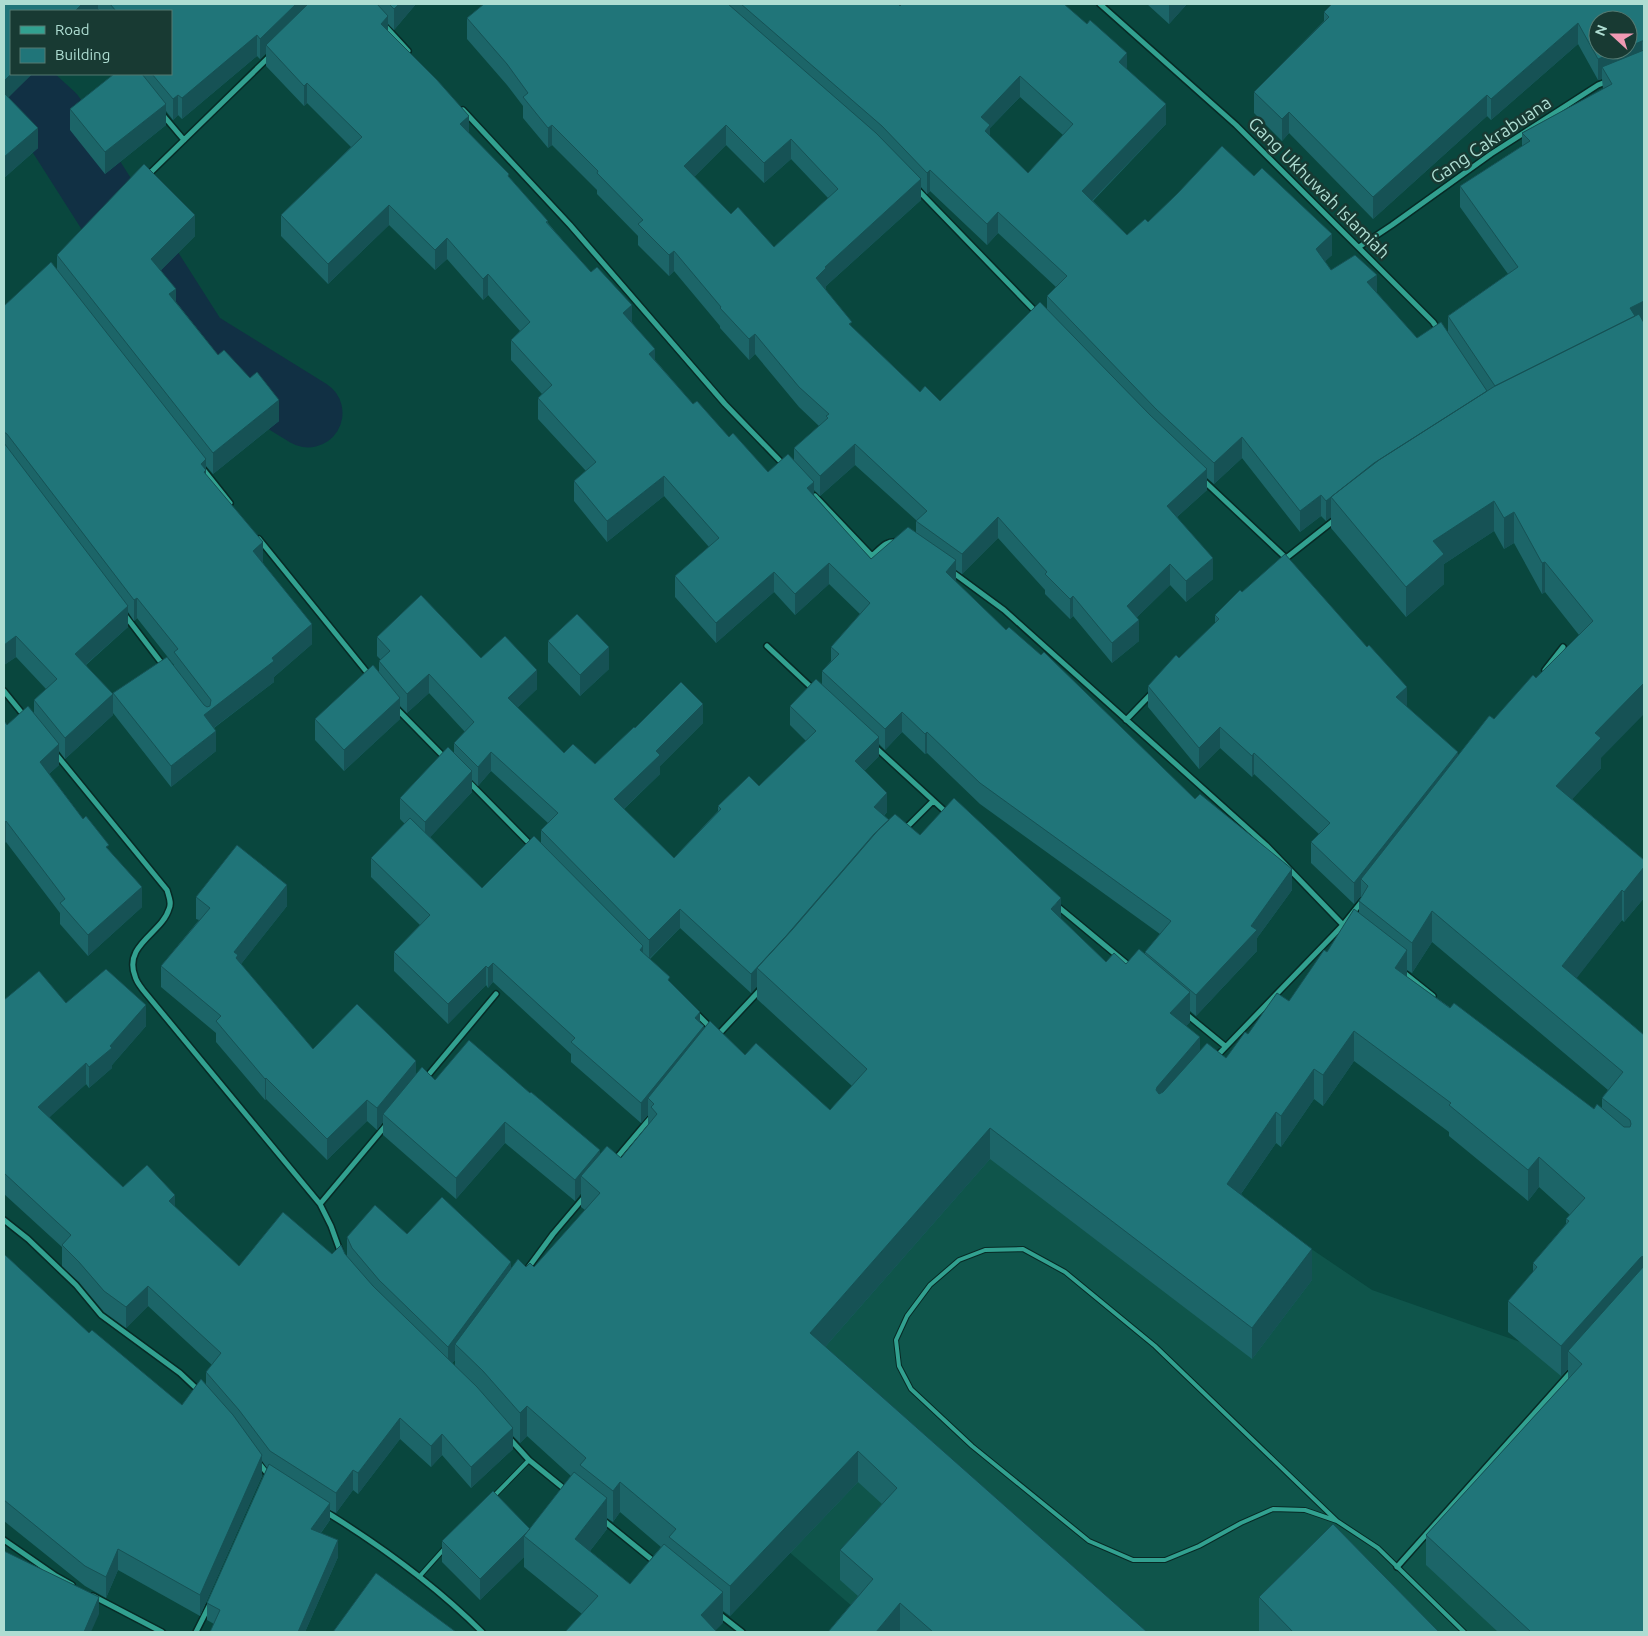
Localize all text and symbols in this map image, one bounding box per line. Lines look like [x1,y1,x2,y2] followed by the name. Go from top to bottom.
[10,10,172,75] legend
[1588,10,1638,60] north arrow
[55,21,90,38] text: Road
[1592,23,1610,38] text: N
[55,46,110,63] text: Building
[1426,91,1554,187] street label: Gang Cakrabuana
[1245,113,1394,262] street label: Gang Ukhuwah Islamiah

